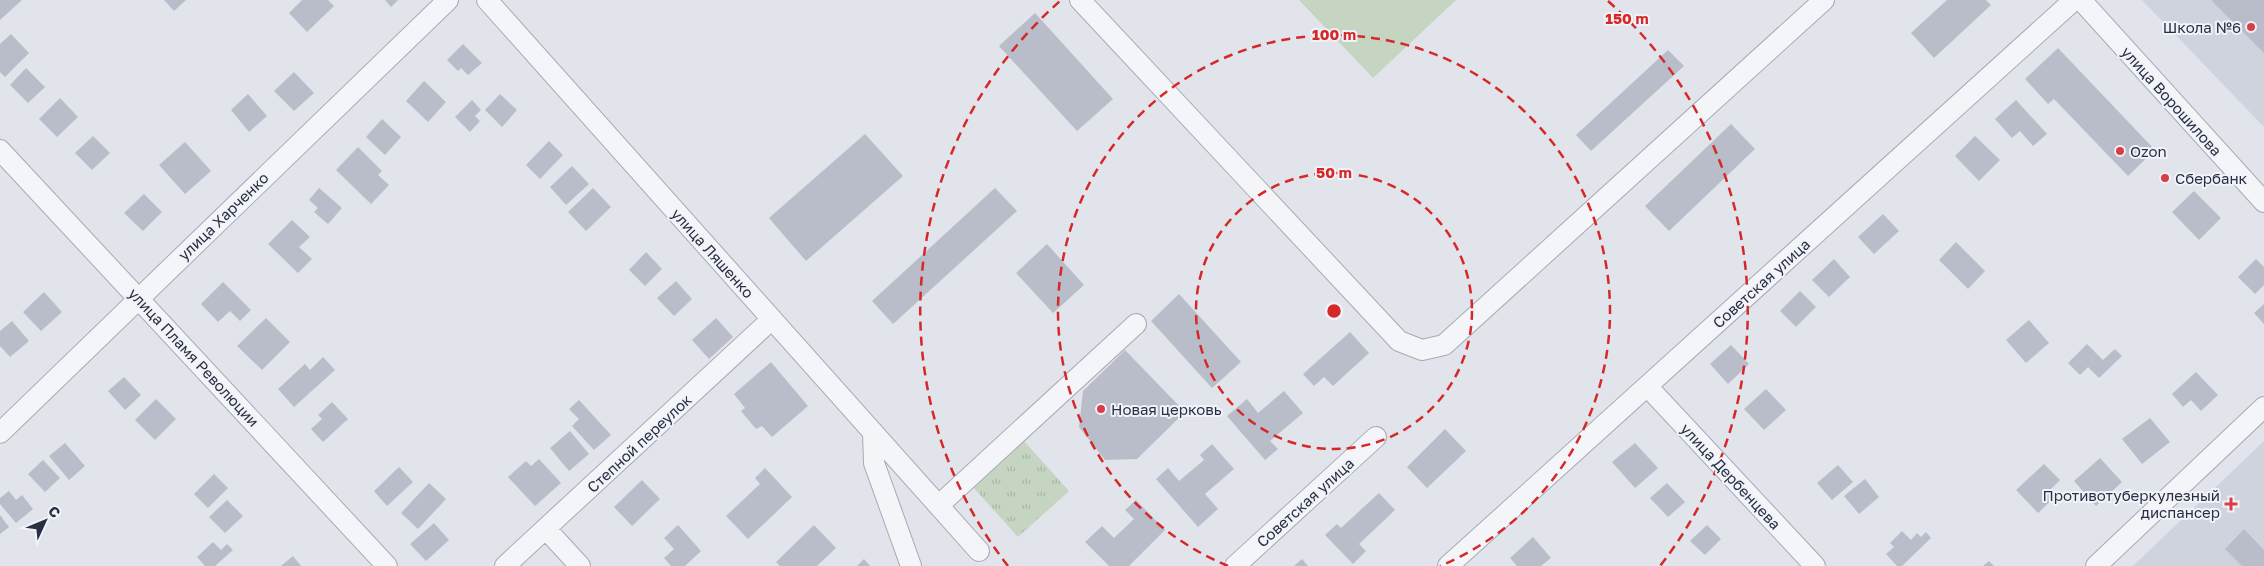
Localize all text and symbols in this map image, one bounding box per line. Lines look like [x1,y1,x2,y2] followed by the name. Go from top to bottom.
[1605,9,1649,27] text: 150 m
[2163,18,2241,36] place label: Школа №6
[2245,21,2257,33] marker: Школа №6
[1312,25,1356,43] text: 100 m
[2118,43,2226,159] street label: улица Ворошилова
[2130,142,2167,160] place label: Ozon
[2114,145,2126,157] marker: Ozon
[1316,163,1352,181] text: 50 m
[174,168,272,264] street label: улица Харченко
[2175,169,2248,187] place label: Сбербанк
[2159,172,2171,184] marker: Сбербанк
[668,205,758,301] street label: улица Ляшенко
[1709,235,1813,331] street label: Советская улица
[125,284,263,430] street label: улица Пламя Революции
[1325,302,1343,320] centre of rings
[583,390,695,496] street label: Степной переулок
[1111,400,1222,418] place label: Новая церковь
[1095,403,1107,415] marker: Новая церковь
[1677,419,1785,533] street label: улица Дербенцева
[1253,454,1357,550] street label: Советская улица
[2042,486,2220,521] place label: Противотуберкулезный диспансер
[20,496,70,546] north arrow
[2224,497,2238,511] marker: Противотуберкулезный диспансер
[45,502,64,521] text: С

